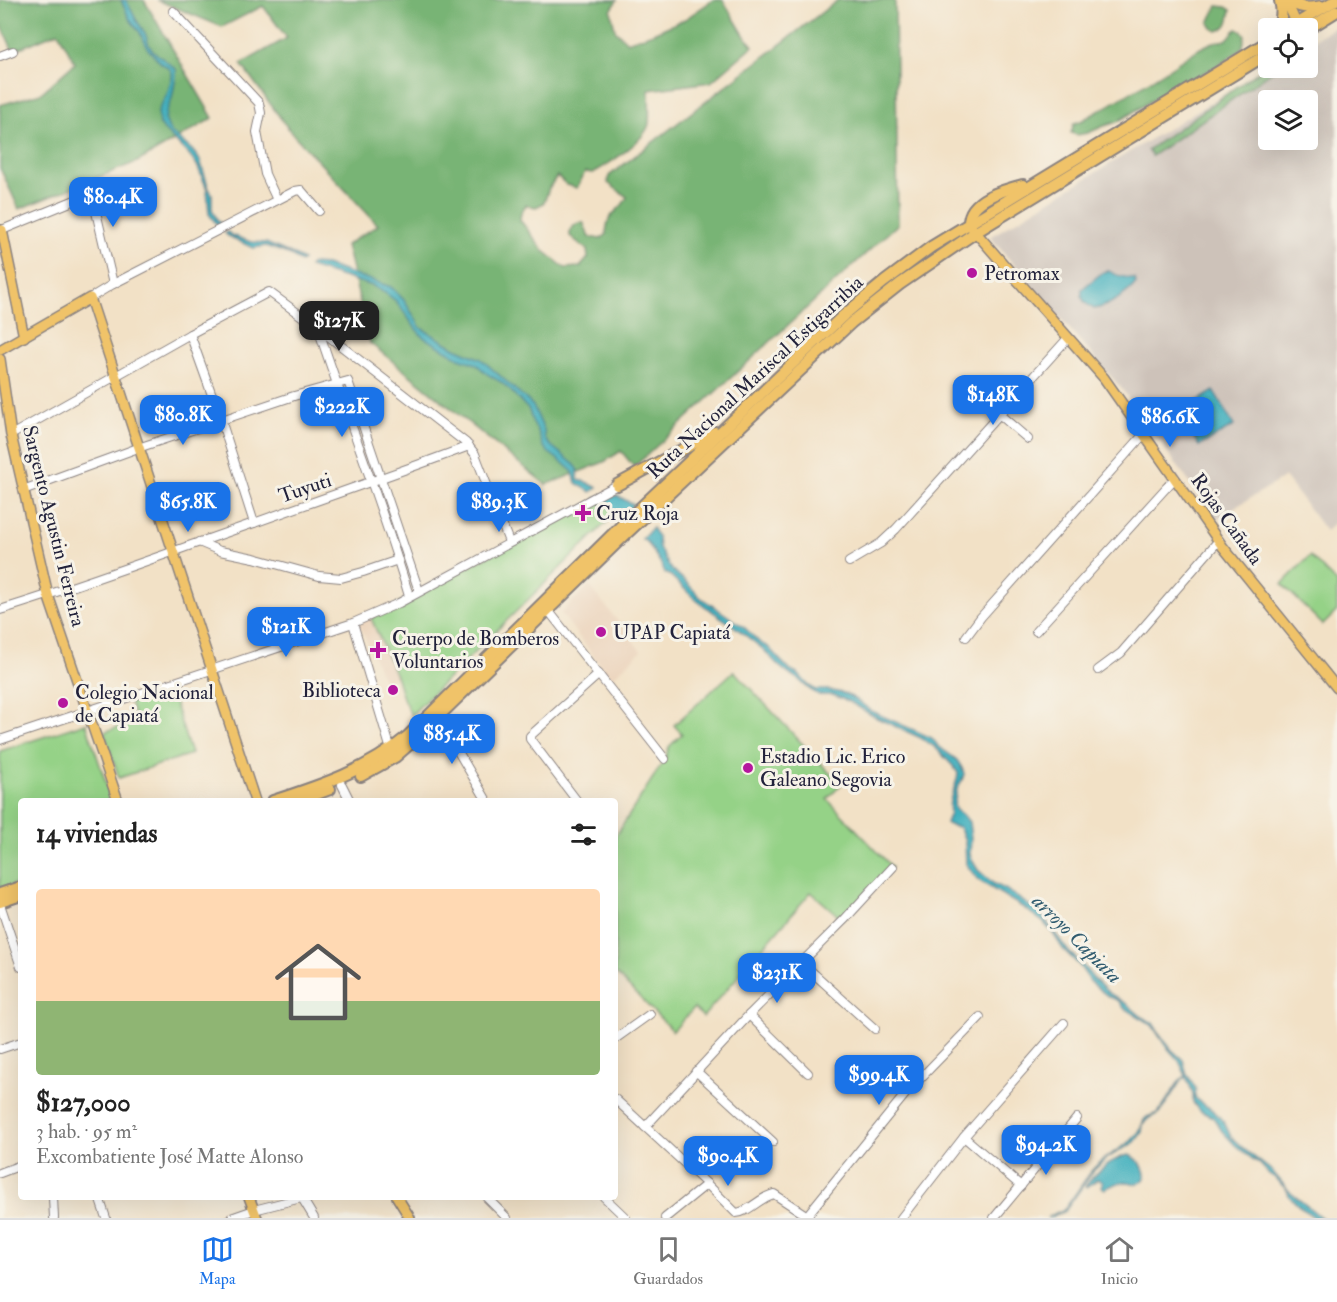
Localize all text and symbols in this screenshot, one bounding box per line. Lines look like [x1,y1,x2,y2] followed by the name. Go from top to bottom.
[1258,18,1318,150] map controls
[1258,18,1318,78] button: locate
[1258,90,1318,150] button: layers
[64,177,162,228] pin: $80.4K
[83,184,143,209] text: $80.4K
[984,261,1060,286] place label: Petromax
[965,266,979,280] marker: Petromax
[642,269,869,484] street label: Ruta Nacional Mariscal Estigarribia
[297,301,381,352] pin: $127K
[313,308,365,333] text: $127K
[951,375,1035,426] pin: $148K
[967,382,1019,407] text: $148K
[300,387,384,438] pin: $222K
[314,394,370,419] text: $222K
[134,395,232,446] pin: $80.8K
[1121,397,1219,448] pin: $86.6K
[154,402,212,427] text: $80.8K
[1141,404,1199,429] text: $86.6K
[17,423,91,630] street label: Sargento Agustin Ferreira
[275,467,335,509] street label: Tuyuti
[1185,468,1269,570] street label: Rojas Cañada
[139,482,237,533] pin: $65.8K
[450,482,548,533] pin: $89.3K
[159,489,217,514] text: $65.8K
[471,489,527,514] text: $89.3K
[596,501,680,526] place label: Cruz Roja
[574,504,592,522] marker: Cruz Roja
[244,607,328,658] pin: $121K
[261,614,311,639] text: $121K
[613,620,731,646] place label: UPAP Capiatá
[594,625,608,639] marker: UPAP Capiatá
[392,626,559,674] place label: Cuerpo de Bomberos Voluntarios
[369,641,387,659] marker: Cuerpo de Bomberos Voluntarios
[302,678,382,703] place label: Biblioteca
[75,680,214,729] place label: Colegio Nacional de Capiatá
[386,683,400,697] marker: Biblioteca
[56,696,70,710] marker: Colegio Nacional de Capiatá
[403,714,501,765] pin: $85.4K
[423,721,481,746] text: $85.4K
[760,744,905,792] place label: Estadio Lic. Erico Galeano Segovia
[741,761,755,775] marker: Estadio Lic. Erico Galeano Segovia
[36,818,157,850] text: 14 viviendas
[567,818,600,851] icon: filters
[1026,888,1128,990] water label: arroyo Capiata
[264,928,372,1036] icon: home
[735,953,819,1004] pin: $231K
[752,960,802,985] text: $231K
[830,1055,928,1106] pin: $99.4K
[849,1062,909,1087] text: $99.4K
[36,1087,131,1119] text: $127,000
[36,1119,137,1144] text: 3 hab. · 95 m²
[997,1125,1095,1176] pin: $94.2K
[1016,1132,1076,1157] text: $94.2K
[679,1136,777,1187] pin: $90.4K
[698,1143,758,1168] text: $90.4K
[36,1144,303,1169] text: Excombatiente José Matte Alonso
[199,1233,236,1289] tab: Mapa
[633,1233,703,1289] tab: Guardados
[1101,1233,1138,1289] tab: Inicio

